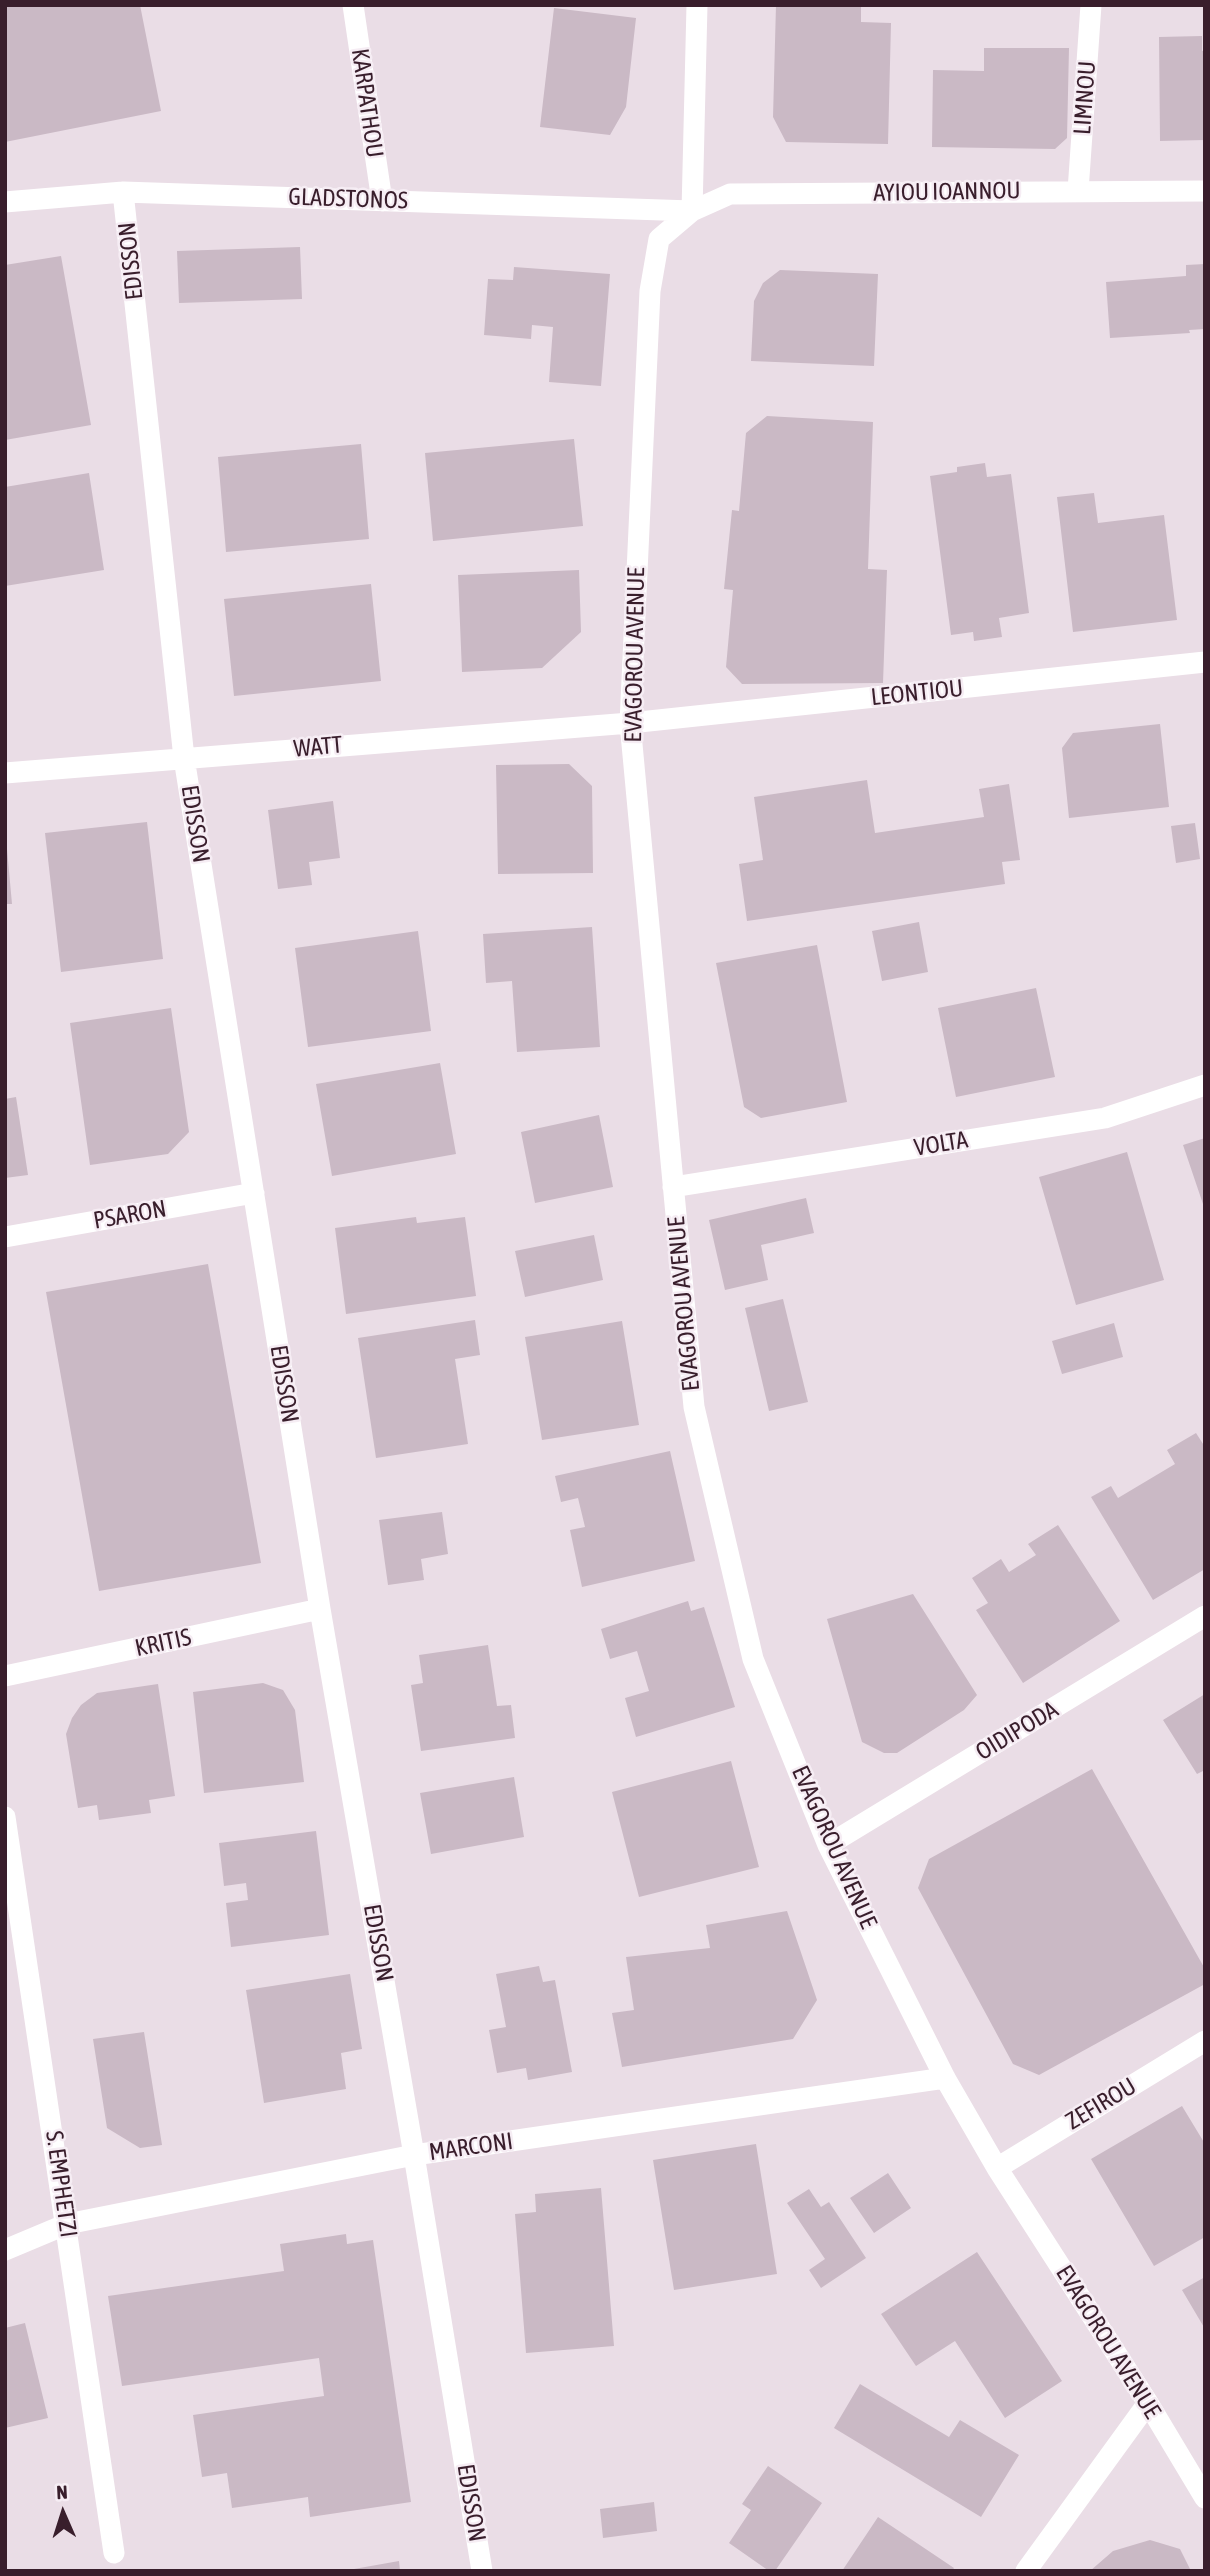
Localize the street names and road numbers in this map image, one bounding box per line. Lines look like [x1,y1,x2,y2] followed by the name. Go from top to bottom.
[345,47,389,159] street label: KARPATHOU
[1068,60,1102,136] street label: LIMNOU
[873,176,1021,208] street label: AYIOU IOANNOU
[288,183,408,215] street label: GLADSTONOS
[113,221,149,301] street label: EDISSON
[619,567,651,743] street label: EVAGOROU AVENUE
[869,674,965,712] street label: LEONTIOU
[292,731,344,763] street label: WATT
[175,783,215,865] street label: EDISSON
[912,1126,970,1162] street label: VOLTA
[91,1194,169,1236] street label: PSARON
[662,1216,706,1392] street label: EVAGOROU AVENUE
[264,1343,304,1425] street label: EDISSON
[132,1623,194,1663] street label: KRITIS
[971,1695,1063,1767] street label: OIDIPODA
[785,1761,883,1933] street label: EVAGOROU AVENUE
[357,1902,399,1984] street label: EDISSON
[1061,2072,1141,2136] street label: ZEFIROU
[427,2127,515,2167] street label: MARCONI
[39,2129,83,2239] street label: S. EMPHETZI
[1049,2260,1167,2424] street label: EVAGOROU AVENUE
[451,2462,491,2544] street label: EDISSON

